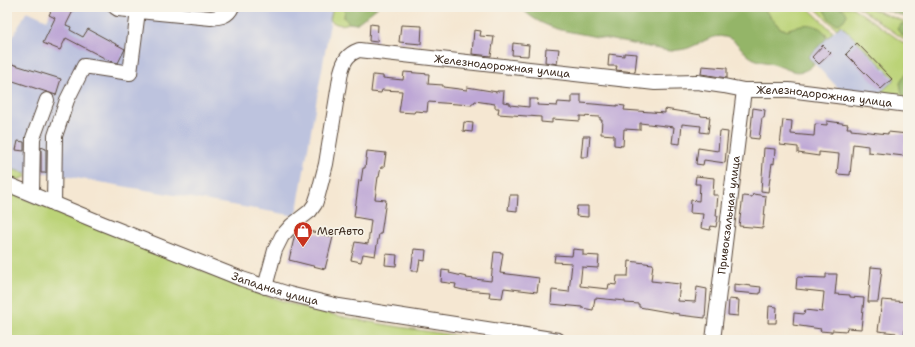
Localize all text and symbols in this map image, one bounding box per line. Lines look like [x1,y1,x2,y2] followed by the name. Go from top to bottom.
[433,51,571,82] street label: Железнодорожная улица
[756,83,893,111] street label: Железнодорожная улица
[714,155,744,275] street label: Привокзальная улица
[292,220,314,248] shop icon: МегАвто
[317,224,364,239] place label: МегАвто
[229,269,320,309] street label: Западная улица

